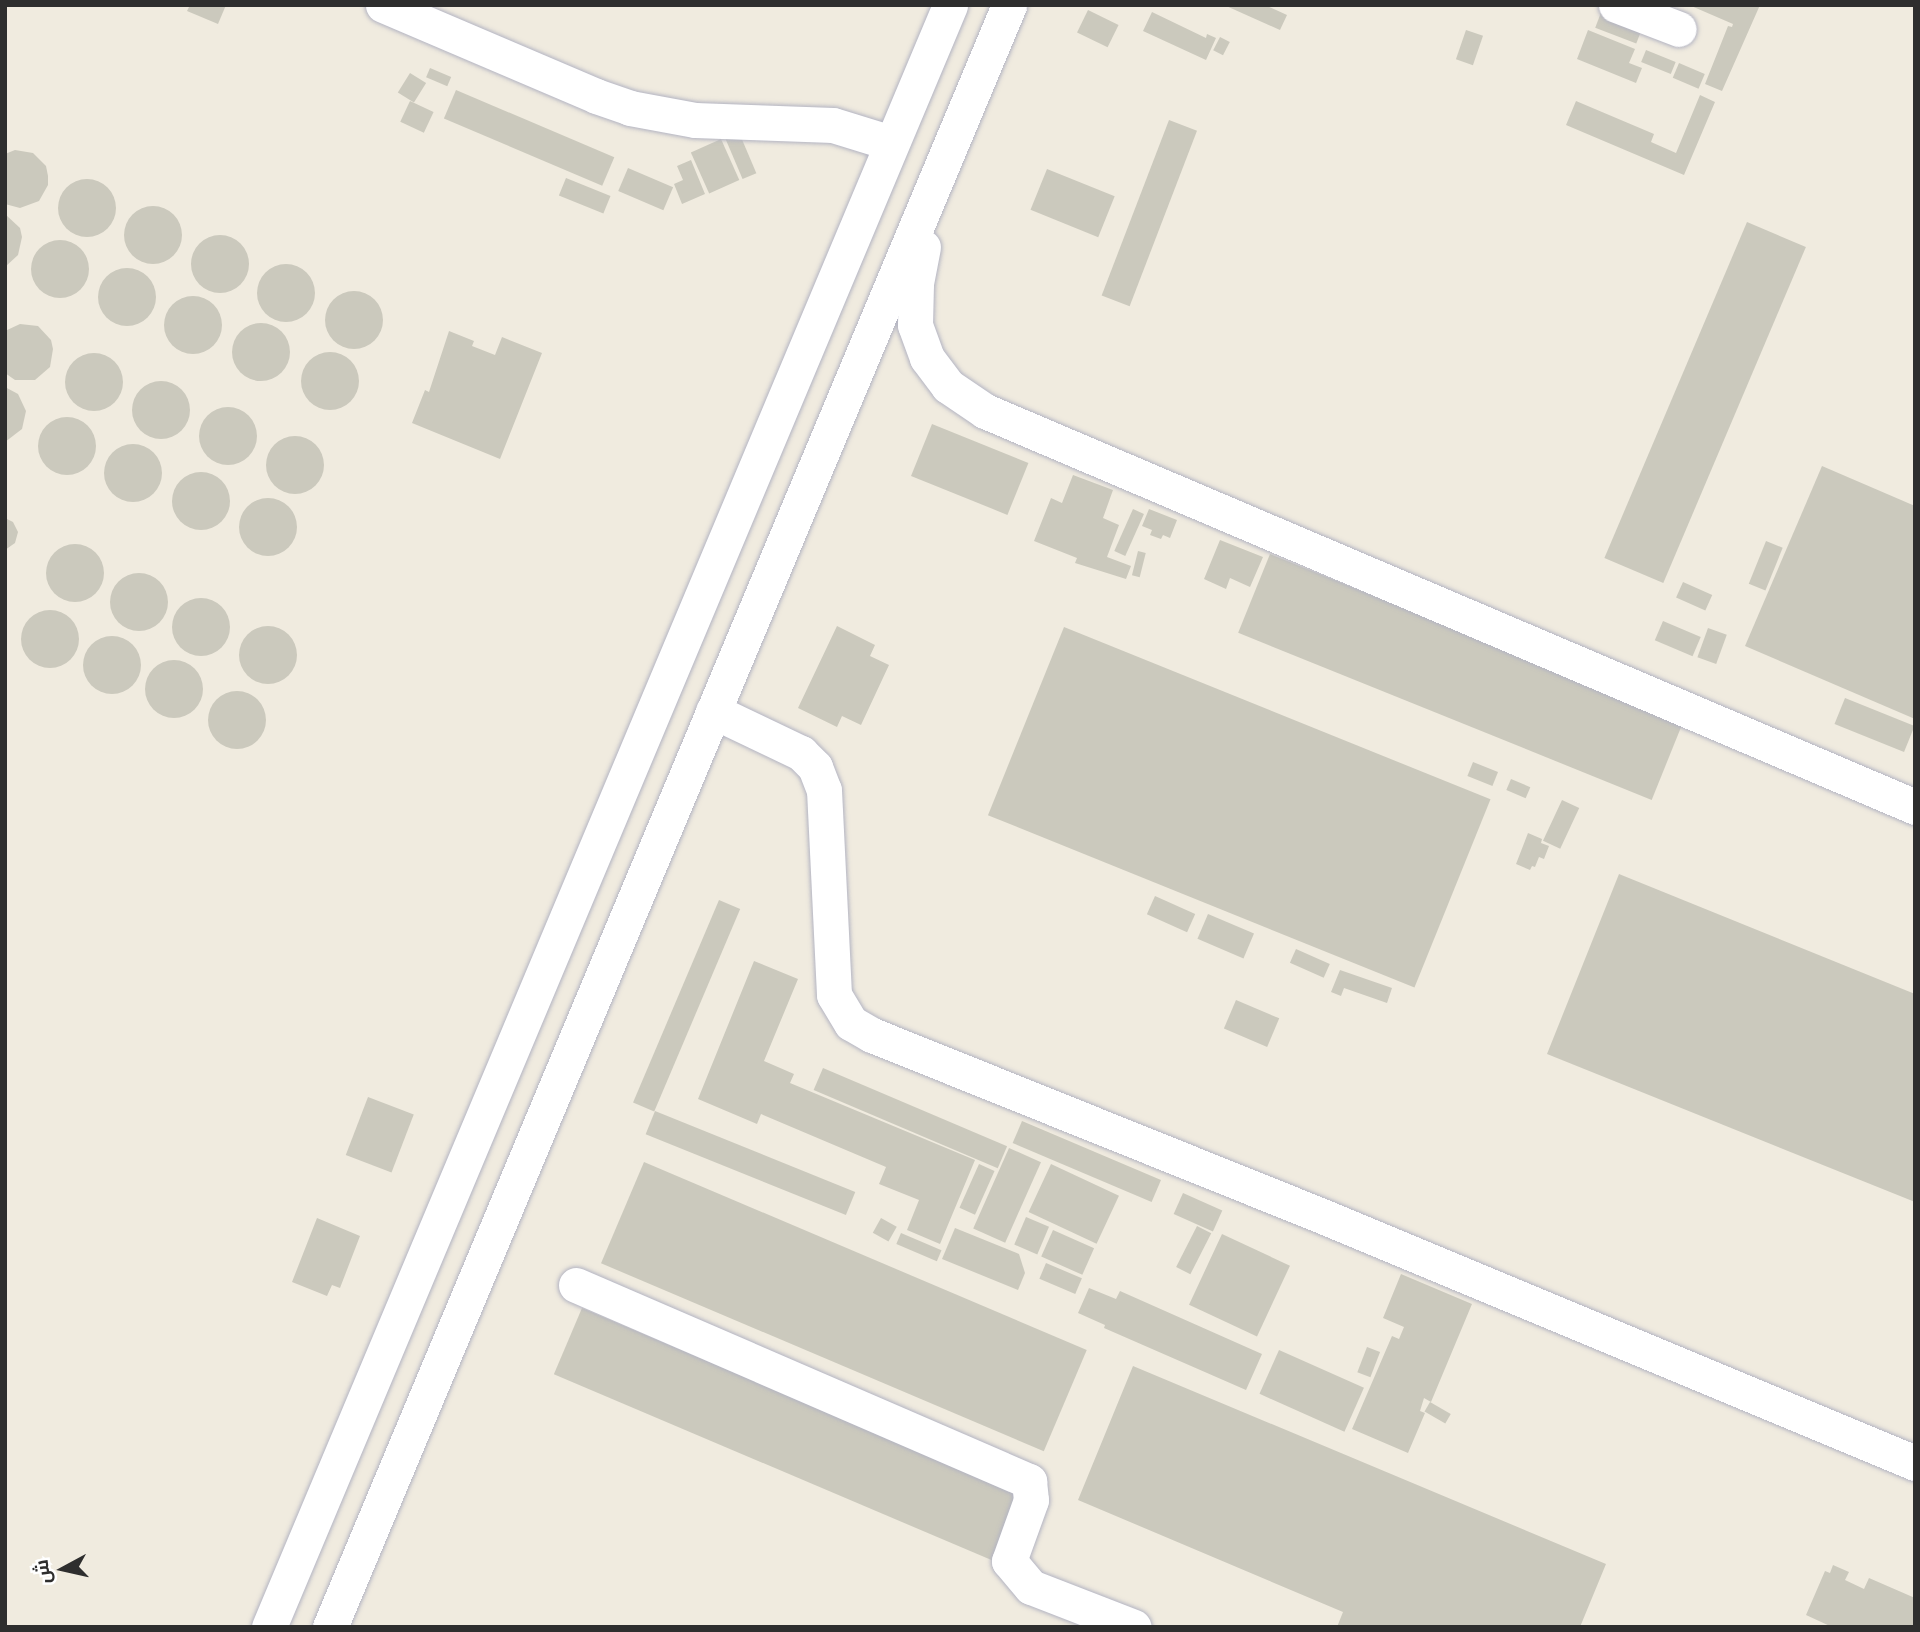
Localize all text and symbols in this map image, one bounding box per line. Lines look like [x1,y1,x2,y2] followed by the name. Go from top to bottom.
[28,1534,98,1604] north arrow
[29,1558,55,1586] text: ش

